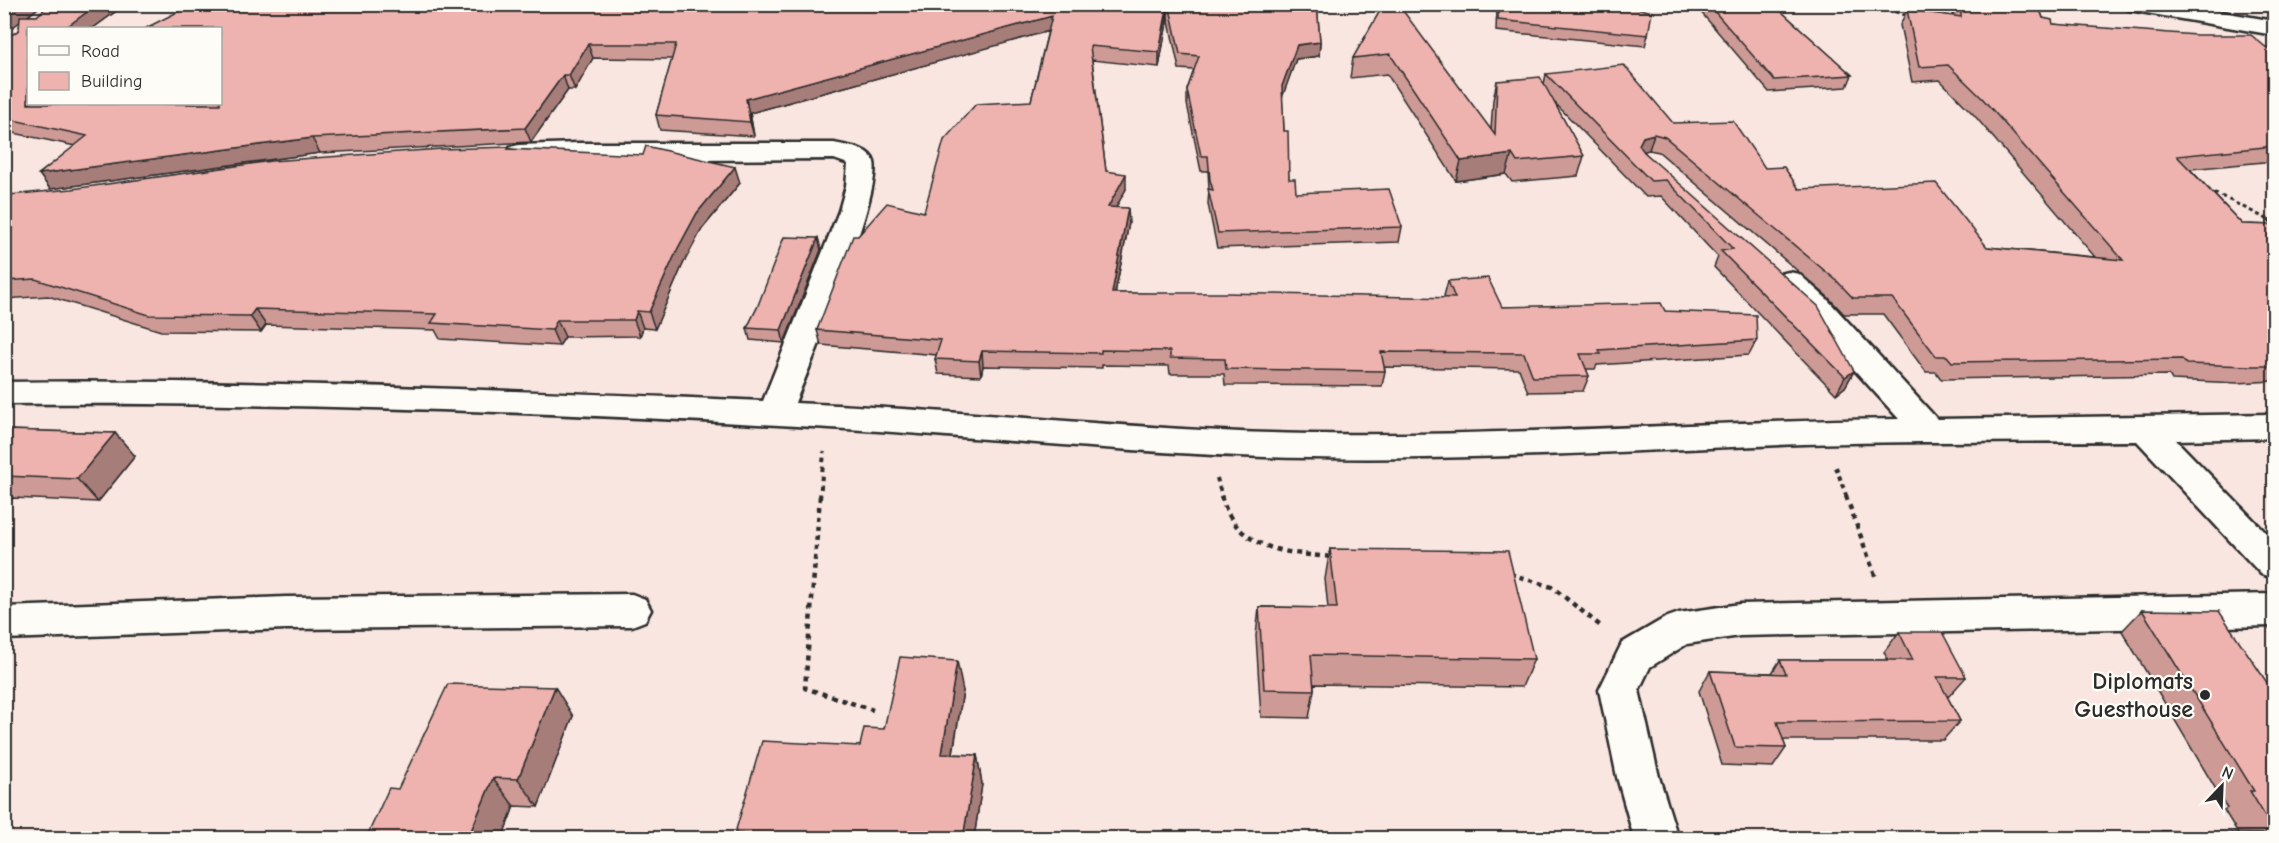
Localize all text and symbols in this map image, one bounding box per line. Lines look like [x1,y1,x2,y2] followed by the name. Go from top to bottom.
[27,27,222,105] legend
[81,41,120,62] text: Road
[81,71,143,92] text: Building
[2074,667,2193,723] place label: Diplomats Guesthouse
[2198,688,2212,702] marker: Diplomats Guesthouse
[2192,756,2252,816] north arrow
[2219,763,2236,783] text: N

